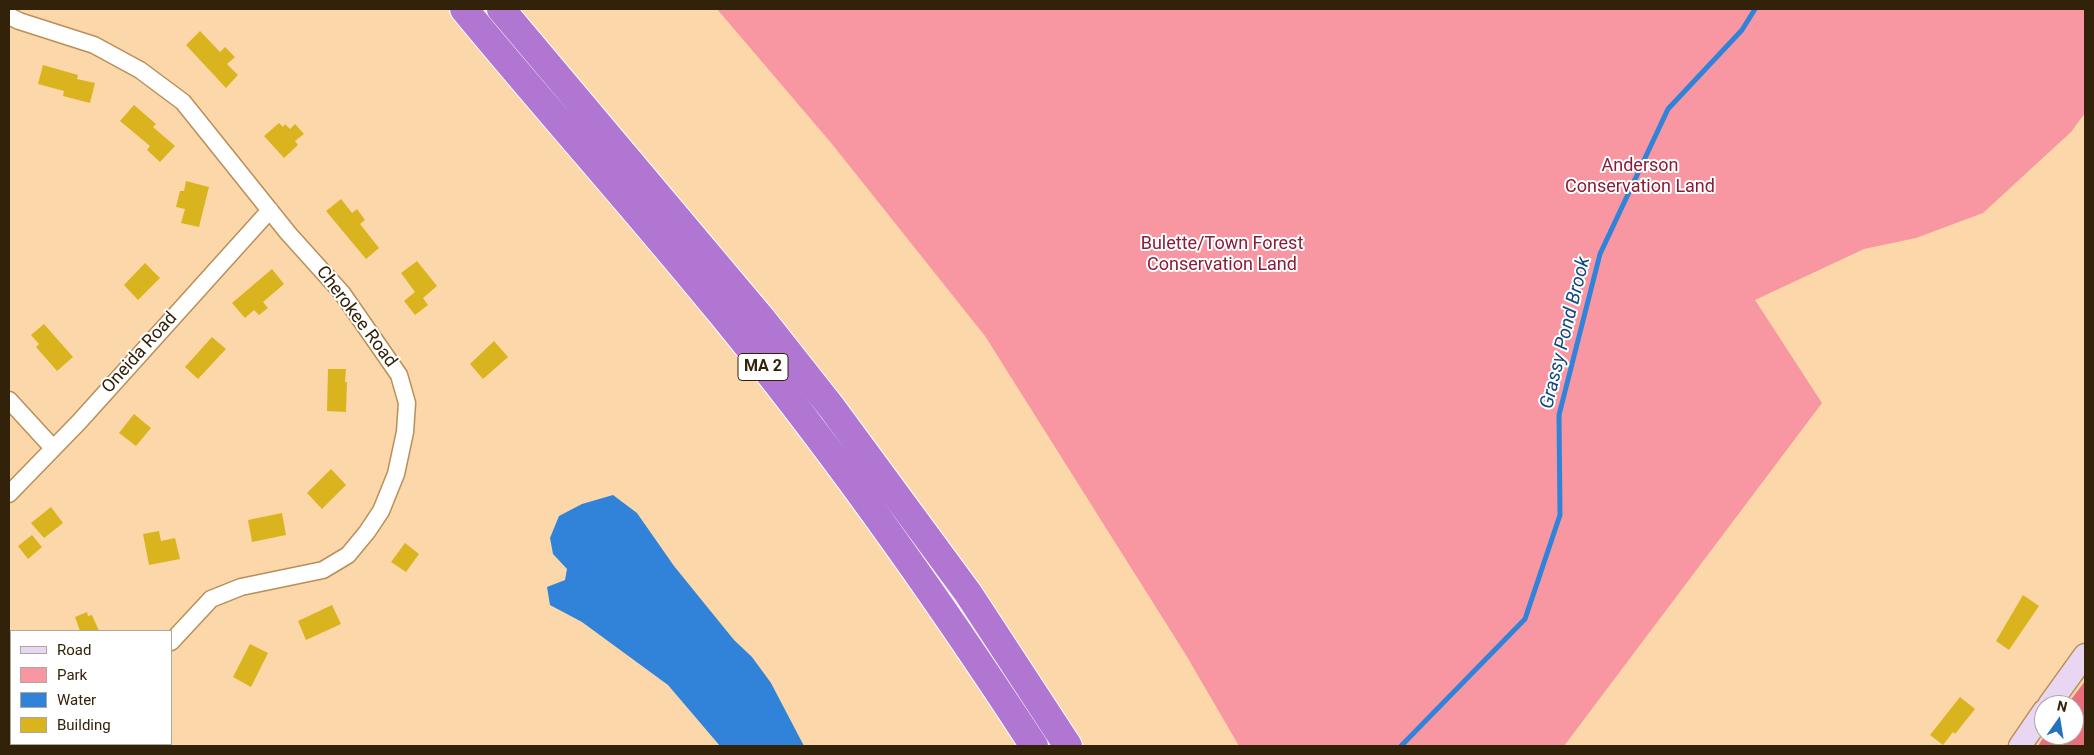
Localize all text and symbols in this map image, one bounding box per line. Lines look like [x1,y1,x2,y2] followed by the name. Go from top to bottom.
[1565,155,1715,198] park label: Anderson Conservation Land
[1141,233,1303,276] park label: Bulette/Town Forest Conservation Land
[1536,255,1596,411] water label: Grassy Pond Brook
[311,262,401,372] street label: Cherokee Road
[98,308,182,398] street label: Oneida Road
[738,354,788,381] road number: MA 2
[10,630,172,745] legend
[57,641,91,659] text: Road
[57,666,87,684] text: Park
[57,691,96,709] text: Water
[2034,695,2084,745] north arrow
[2056,697,2069,715] text: N
[57,716,111,734] text: Building

